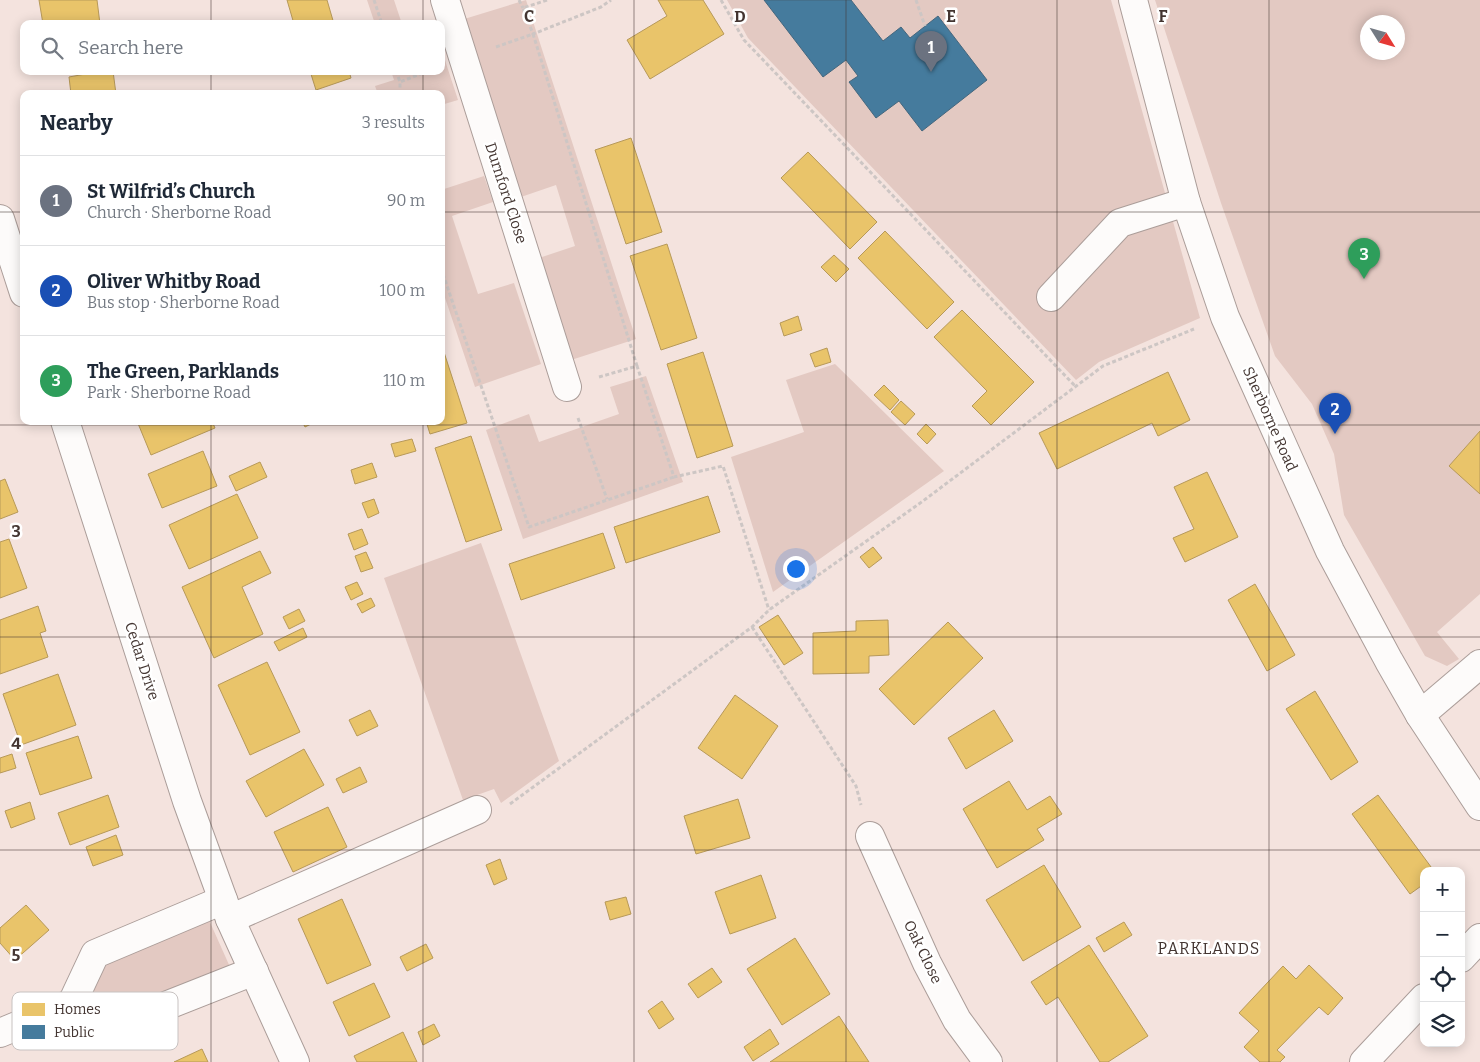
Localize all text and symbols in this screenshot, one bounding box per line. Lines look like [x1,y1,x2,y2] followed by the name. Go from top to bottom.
[524,7,534,26] text: C
[734,7,746,26] text: D
[946,7,956,26] text: E
[1159,7,1168,26] text: F
[1360,15,1405,60] north arrow
[20,20,445,75] search box
[915,31,947,72] pin: 1
[38,34,66,62] icon: search
[78,36,183,59] text: Search here
[40,110,113,136] text: Nearby
[362,113,425,132] text: 3 results
[481,140,531,246] street label: Durnford Close
[87,180,255,203] text: St Wilfrid’s Church
[53,191,59,210] text: 1
[387,191,425,210] text: 90 m
[87,203,271,222] text: Church · Sherborne Road
[1348,238,1380,279] pin: 3
[87,270,261,293] text: Oliver Whitby Road
[51,281,61,300] text: 2
[380,281,425,300] text: 100 m
[87,293,280,312] text: Bus stop · Sherborne Road
[87,360,279,383] text: The Green, Parklands
[1239,364,1301,474] street label: Sherborne Road
[51,371,61,390] text: 3
[383,371,425,390] text: 110 m
[87,383,251,402] text: Park · Sherborne Road
[1319,393,1351,434] pin: 2
[11,522,21,541] text: 3
[783,556,809,582] your location
[121,620,163,702] street label: Cedar Drive
[11,734,21,753] text: 4
[1420,867,1465,1047] map controls
[1420,867,1465,912] button: +
[1420,912,1465,957] button: −
[900,917,946,987] street label: Oak Close
[1158,939,1260,958] district label: PARKLANDS
[12,946,21,965] text: 5
[1420,957,1465,1002] button: locate
[12,992,178,1050] legend
[54,1001,101,1018] text: Homes
[1420,1002,1465,1047] button: layers
[54,1024,94,1041] text: Public

